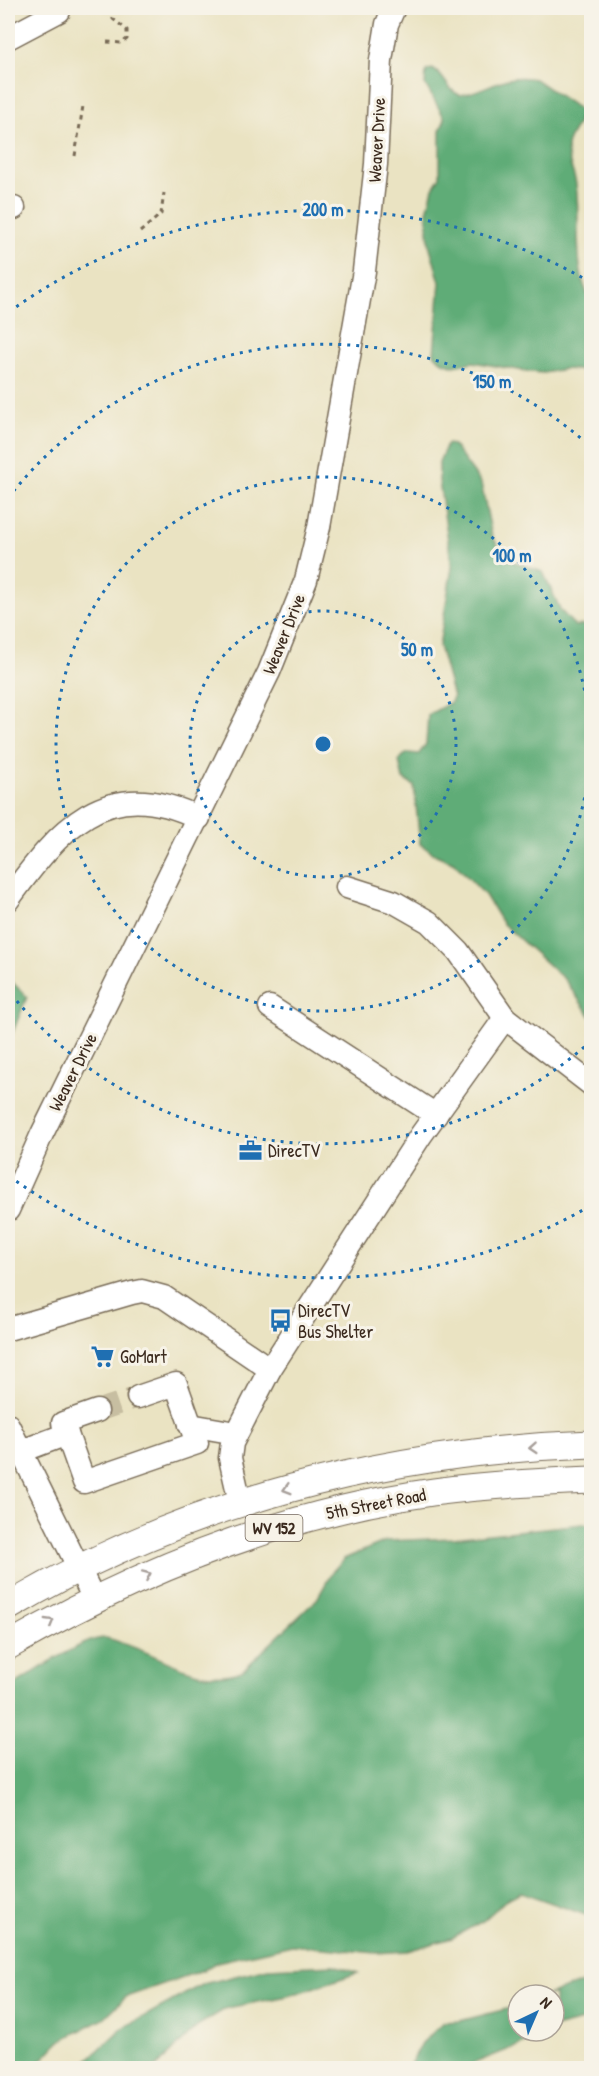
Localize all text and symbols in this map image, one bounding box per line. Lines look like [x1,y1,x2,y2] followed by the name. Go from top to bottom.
[362,97,391,183] street label: Weaver Drive
[303,197,343,222] text: 200 m
[473,369,511,394] text: 150 m
[492,543,532,568] text: 100 m
[256,590,311,678] street label: Weaver Drive
[401,637,433,662] text: 50 m
[313,734,333,754] centre of rings
[42,1028,103,1115] street label: Weaver Drive
[237,1138,263,1164] office icon: DirecTV
[268,1138,321,1163] place label: DirecTV
[298,1298,374,1344] place label: DirecTV Bus Shelter
[267,1308,293,1334] bus stop icon: DirecTV Bus Shelter
[89,1344,115,1370] supermarket icon: GoMart
[120,1344,168,1369] place label: GoMart
[529,1441,538,1454] one-way arrow
[282,1482,293,1494] one-way arrow
[324,1482,428,1525] street label: 5th Street Road
[246,1515,302,1541] road number: WV 152
[141,1570,152,1582] one-way arrow
[44,1617,54,1629] one-way arrow
[506,1983,566,2043] north arrow
[536,1991,557,2013] text: N

